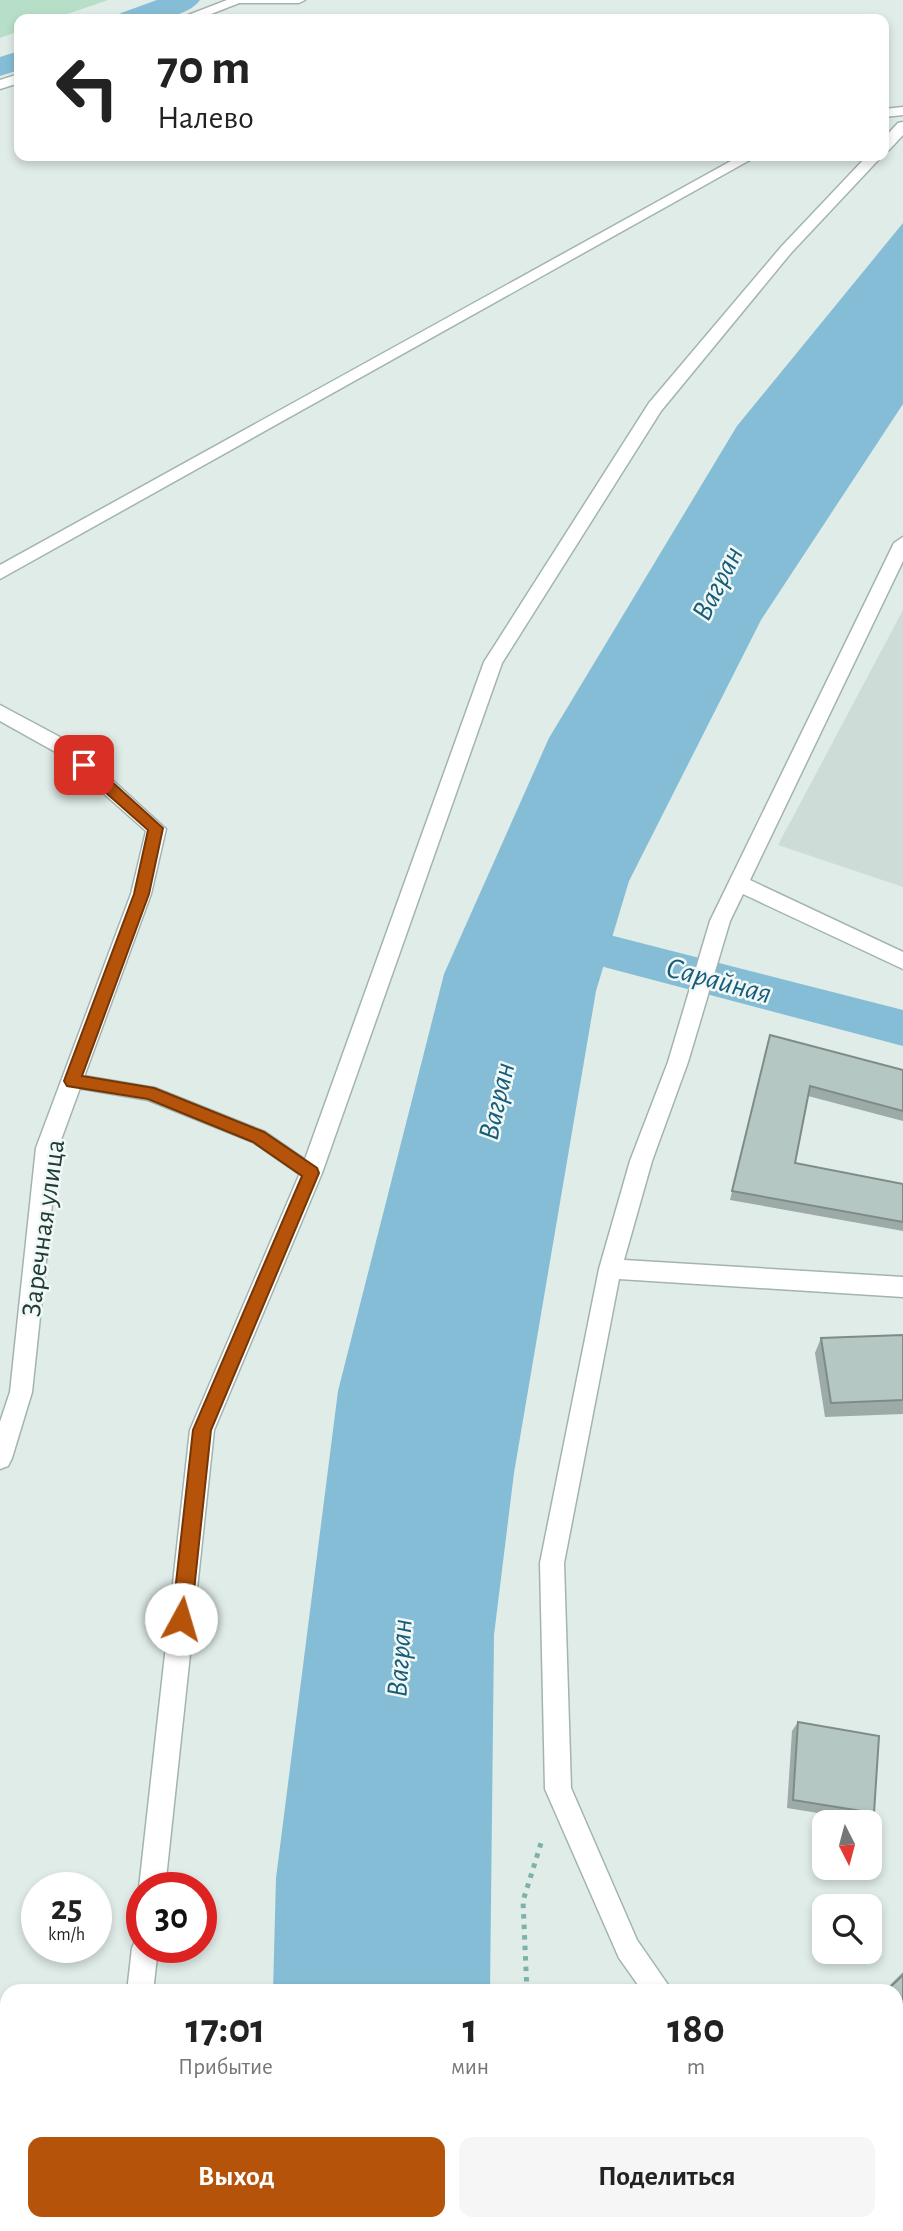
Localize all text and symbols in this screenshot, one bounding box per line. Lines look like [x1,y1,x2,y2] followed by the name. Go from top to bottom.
[42,42,133,133] icon: left
[157,44,251,93] text: 70 m
[157,102,254,134] text: Налево
[687,542,749,625] water label: Вагран
[54,735,114,795] pin
[65,746,103,784] icon: arrive
[663,953,775,1009] water label: Сарайная
[474,1060,520,1143] water label: Вагран
[18,1138,70,1319] street label: Заречная улица
[144,1582,218,1656] position arrow
[382,1618,418,1698] water label: Вагран
[812,1810,882,1880] north arrow
[812,1810,882,1964] map controls
[126,1872,217,1963] speed limit sign: 30
[51,1891,82,1926] text: 25
[812,1894,882,1964] button: search
[48,1926,85,1944] text: km/h
[186,2008,265,2050] text: 17:01
[462,2008,478,2050] text: 1
[667,2008,725,2050] text: 180
[178,2056,273,2079] text: Прибытие
[451,2056,489,2079] text: мин
[687,2056,705,2079] text: m
[28,2137,445,2217] button: Выход
[459,2137,875,2217] button: Поделиться

